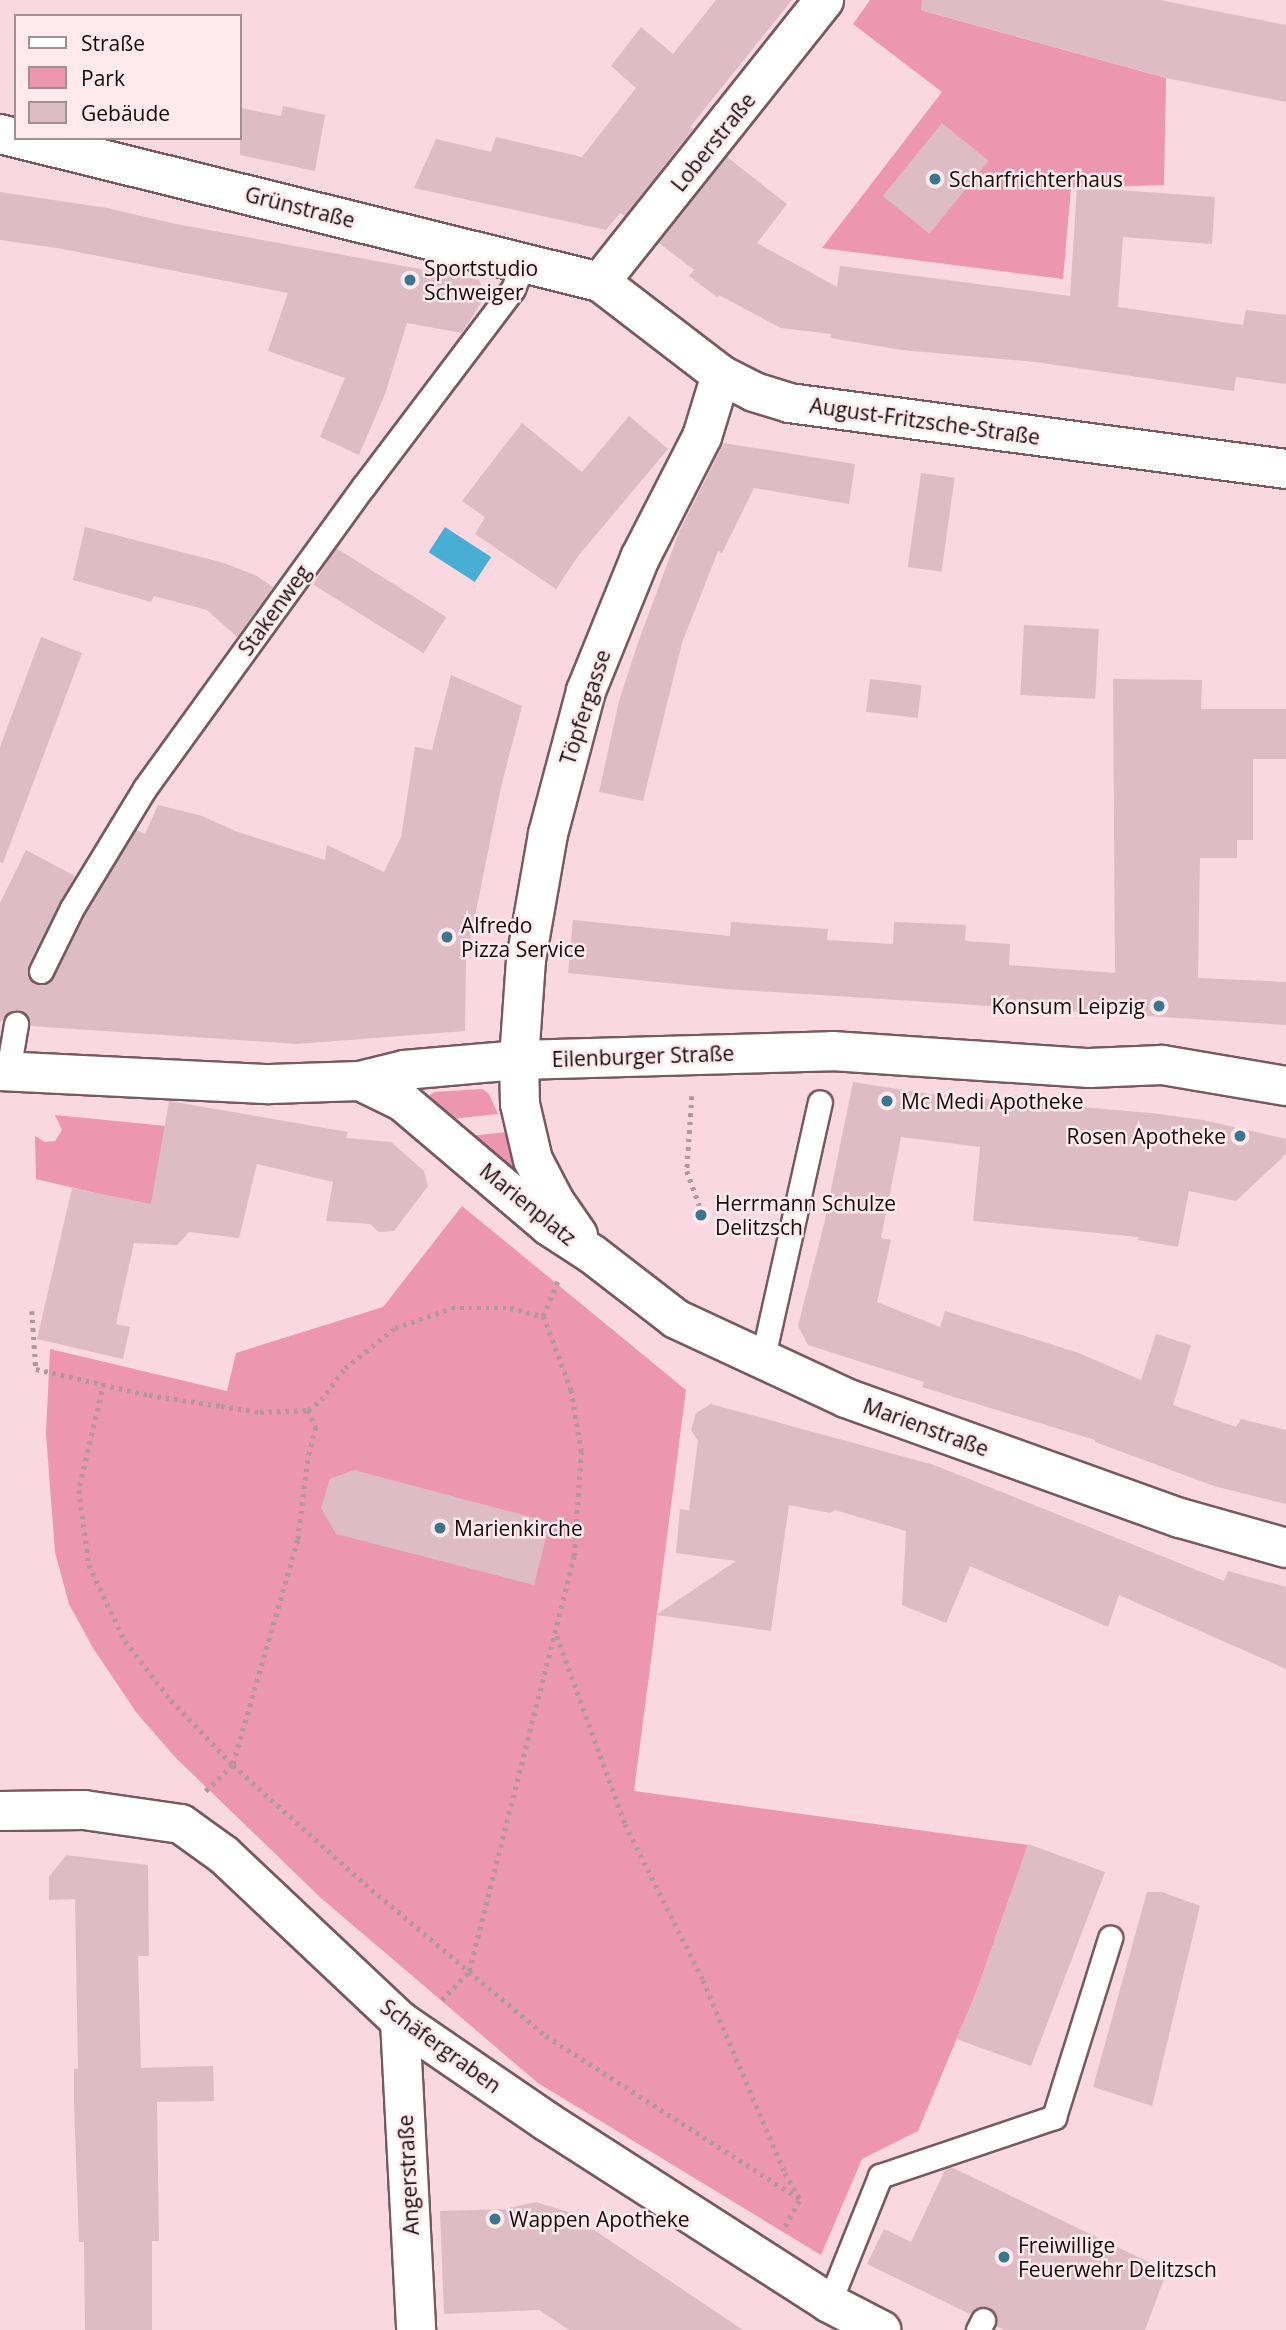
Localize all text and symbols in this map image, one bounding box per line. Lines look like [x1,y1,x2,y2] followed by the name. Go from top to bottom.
[14,14,242,140] legend
[81,29,145,57] text: Straße
[81,64,125,92] text: Park
[666,88,760,196] street label: Loberstraße
[81,99,170,127] text: Gebäude
[949,166,1123,192] place label: Scharfrichterhaus
[927,171,943,187] marker: Scharfrichterhaus
[243,181,357,233] street label: Grünstraße
[424,255,538,305] place label: Sportstudio Schweiger
[402,272,418,288] marker: Sportstudio Schweiger
[808,392,1042,450] street label: August-Fritzsche-Straße
[233,560,315,660] street label: Stakenweg
[555,646,615,768] street label: Töpfergasse
[461,912,585,962] place label: Alfredo Pizza Service
[439,929,455,945] marker: Alfredo Pizza Service
[991,993,1145,1019] place label: Konsum Leipzig
[1151,998,1167,1014] marker: Konsum Leipzig
[551,1040,735,1072] street label: Eilenburger Straße
[901,1088,1083,1114] place label: Mc Medi Apotheke
[879,1093,895,1109] marker: Mc Medi Apotheke
[1067,1123,1226,1149] place label: Rosen Apotheke
[1232,1128,1248,1144] marker: Rosen Apotheke
[475,1158,581,1250] street label: Marienplatz
[715,1190,896,1240] place label: Herrmann Schulze Delitzsch
[693,1207,709,1223] marker: Herrmann Schulze Delitzsch
[860,1393,992,1461] street label: Marienstraße
[454,1515,583,1541] place label: Marienkirche
[432,1520,448,1536] marker: Marienkirche
[376,1994,506,2098] street label: Schäfergraben
[392,2114,424,2236] street label: Angerstraße
[509,2206,690,2232] place label: Wappen Apotheke
[487,2211,503,2227] marker: Wappen Apotheke
[1018,2232,1217,2282] place label: Freiwillige Feuerwehr Delitzsch
[996,2249,1012,2265] marker: Freiwillige Feuerwehr Delitzsch

